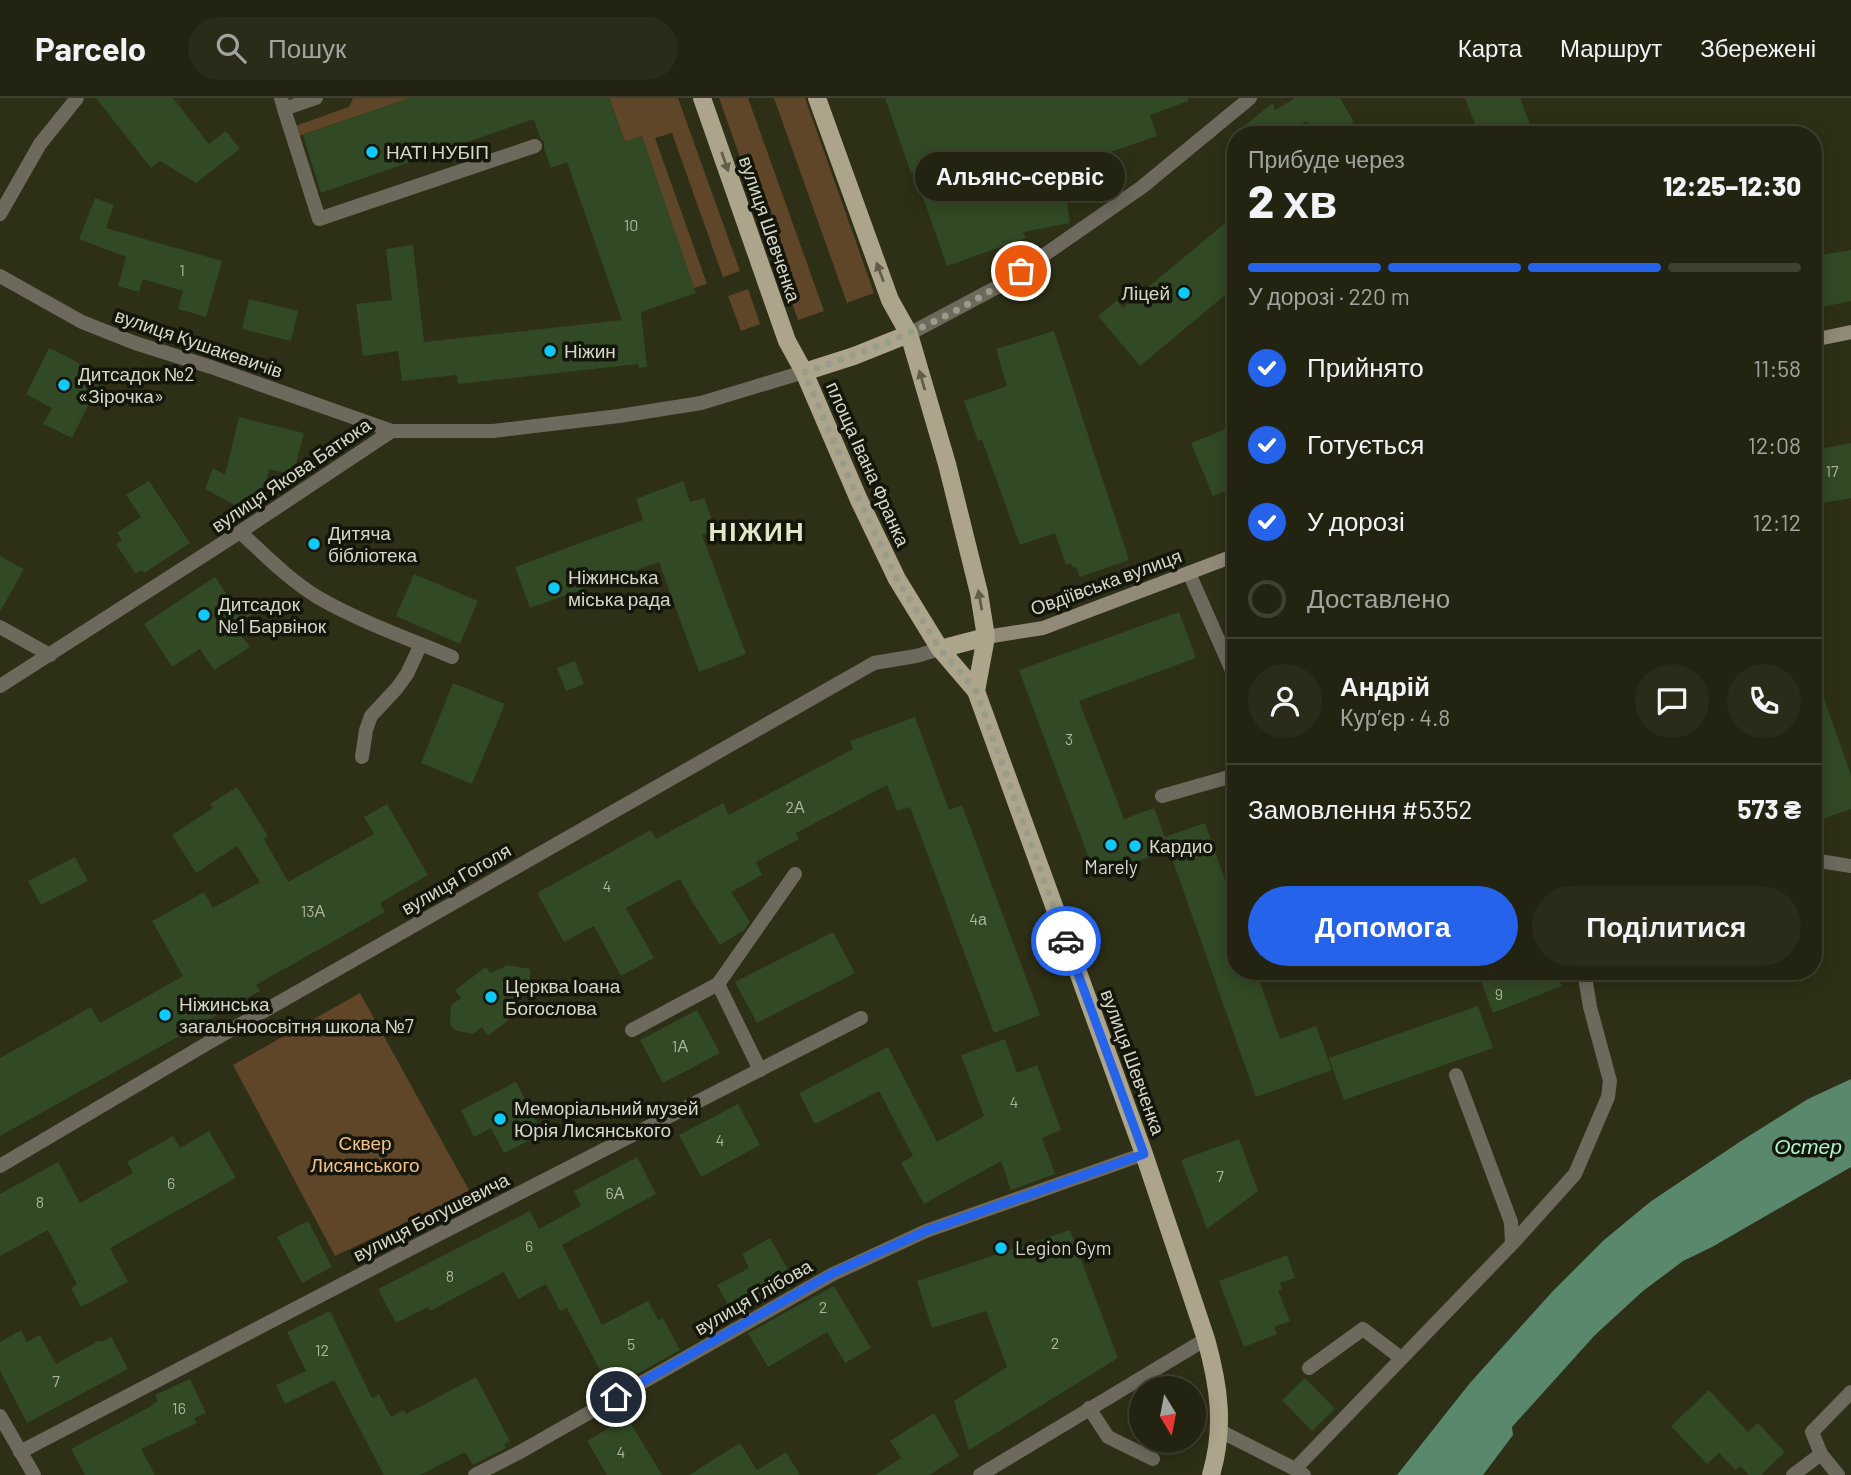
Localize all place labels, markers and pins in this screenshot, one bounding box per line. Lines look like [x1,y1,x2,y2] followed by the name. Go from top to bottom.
[386,140,489,163] place label: НАТІ НУБІП
[364,144,380,160] marker: НАТІ НУБІП
[916,152,1126,201] callout: Альянс-сервіс
[991,241,1051,301] pin
[1121,281,1170,304] place label: Ліцей
[1176,285,1192,301] marker: Ліцей
[564,339,616,362] place label: Ніжин
[542,343,558,359] marker: Ніжин
[78,362,194,407] place label: Дитсадок №2 «Зірочка»
[56,377,72,393] marker: Дитсадок №2 «Зірочка»
[328,521,417,566] place label: Дитяча бібліотека
[306,536,322,552] marker: Дитяча бібліотека
[568,565,671,610] place label: Ніжинська міська рада
[546,580,562,596] marker: Ніжинська міська рада
[218,592,327,637] place label: Дитсадок №1 Барвінок
[196,607,212,623] marker: Дитсадок №1 Барвінок
[1149,834,1213,857] place label: Кардио
[1103,837,1119,853] marker: Marely
[1127,838,1143,854] marker: Кардио
[1084,855,1138,878] place label: Marely
[505,974,621,1019] place label: Церква Іоана Богослова
[483,989,499,1005] marker: Церква Іоана Богослова
[179,992,414,1037] place label: Ніжинська загальноосвітня школа №7
[157,1007,173,1023] marker: Ніжинська загальноосвітня школа №7
[514,1096,699,1141] place label: Меморіальний музей Юрія Лисянського
[492,1111,508,1127] marker: Меморіальний музей Юрія Лисянського
[1015,1236,1111,1259] place label: Legion Gym
[993,1240,1009,1256] marker: Legion Gym
[586,1367,646,1427] pin

